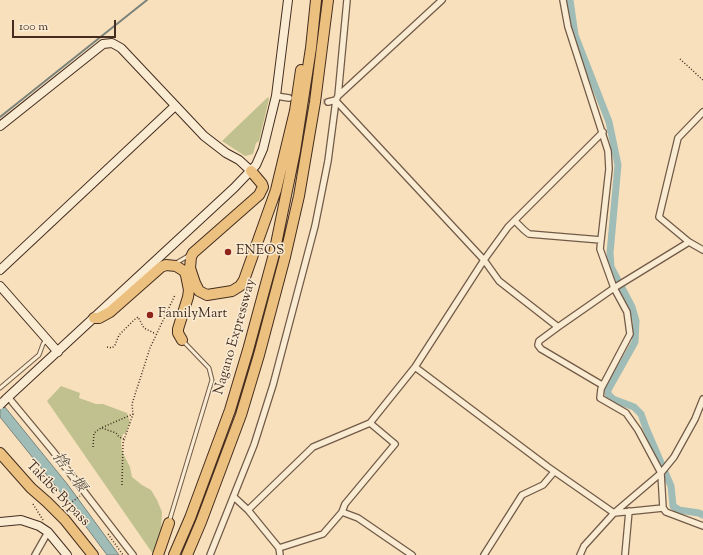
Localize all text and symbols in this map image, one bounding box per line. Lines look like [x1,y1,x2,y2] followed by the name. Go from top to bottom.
[14,12,118,38] scale bar
[19,18,48,36] text: 100 m
[236,244,284,260] place label: ENEOS
[223,247,233,257] marker: ENEOS
[211,277,261,397] street label: Nagano Expressway
[158,307,227,323] place label: FamilyMart
[145,310,155,320] marker: FamilyMart
[47,450,89,496] water label: 捨ヶ堰
[22,458,92,530] street label: Takibe Bypass

